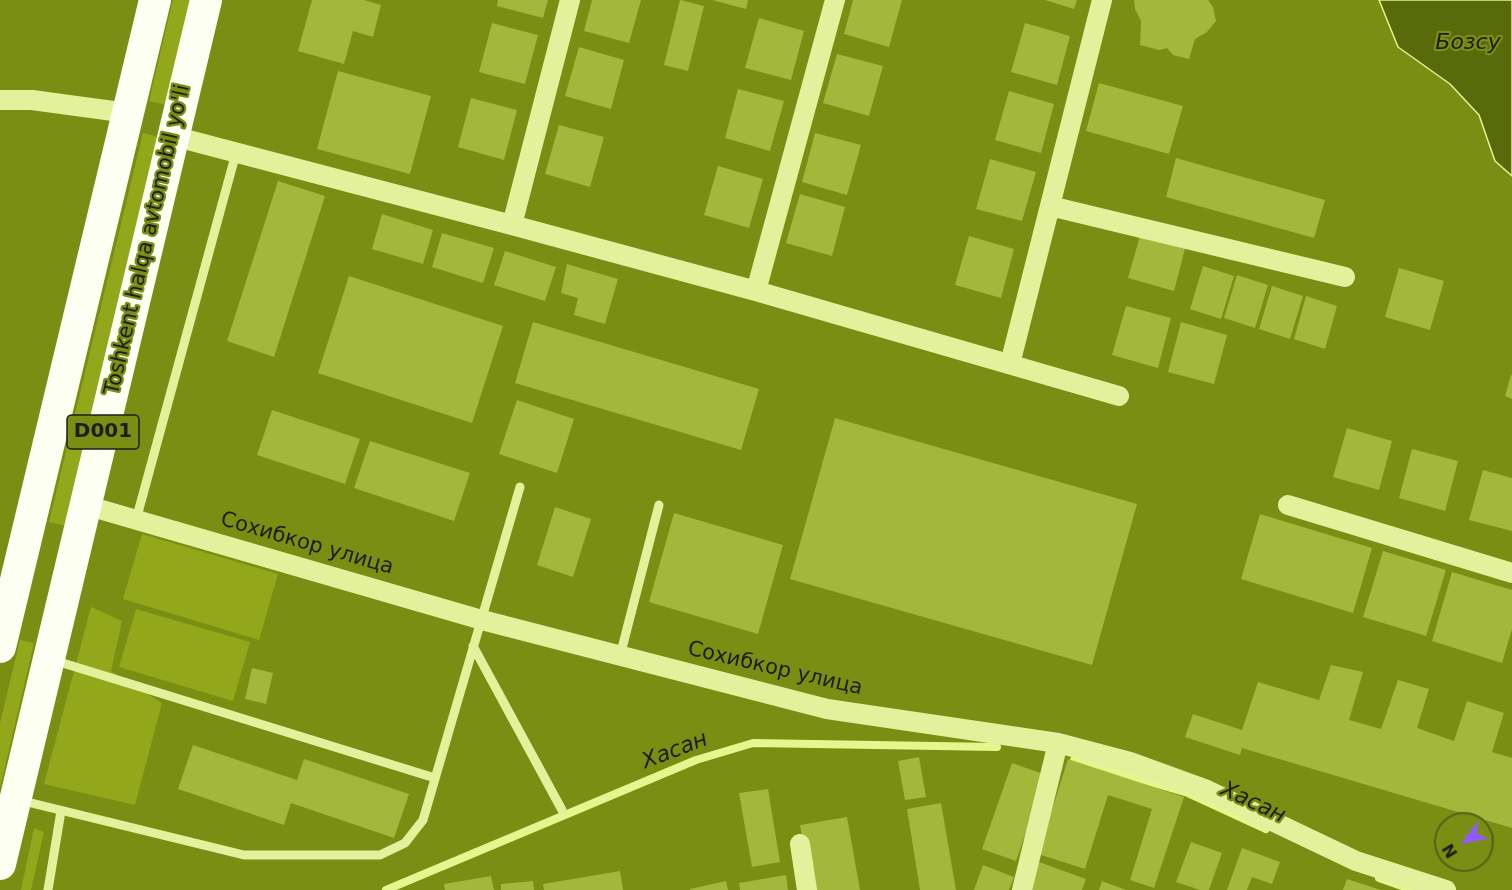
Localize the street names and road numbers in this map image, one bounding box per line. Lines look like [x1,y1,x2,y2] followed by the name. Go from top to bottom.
[100,82,196,398] street label: Toshkent halqa avtomobil yo'li
[67,415,139,449] road number: D001
[218,507,396,581] street label: Сохибкор улица
[685,637,865,701] street label: Сохибкор улица

